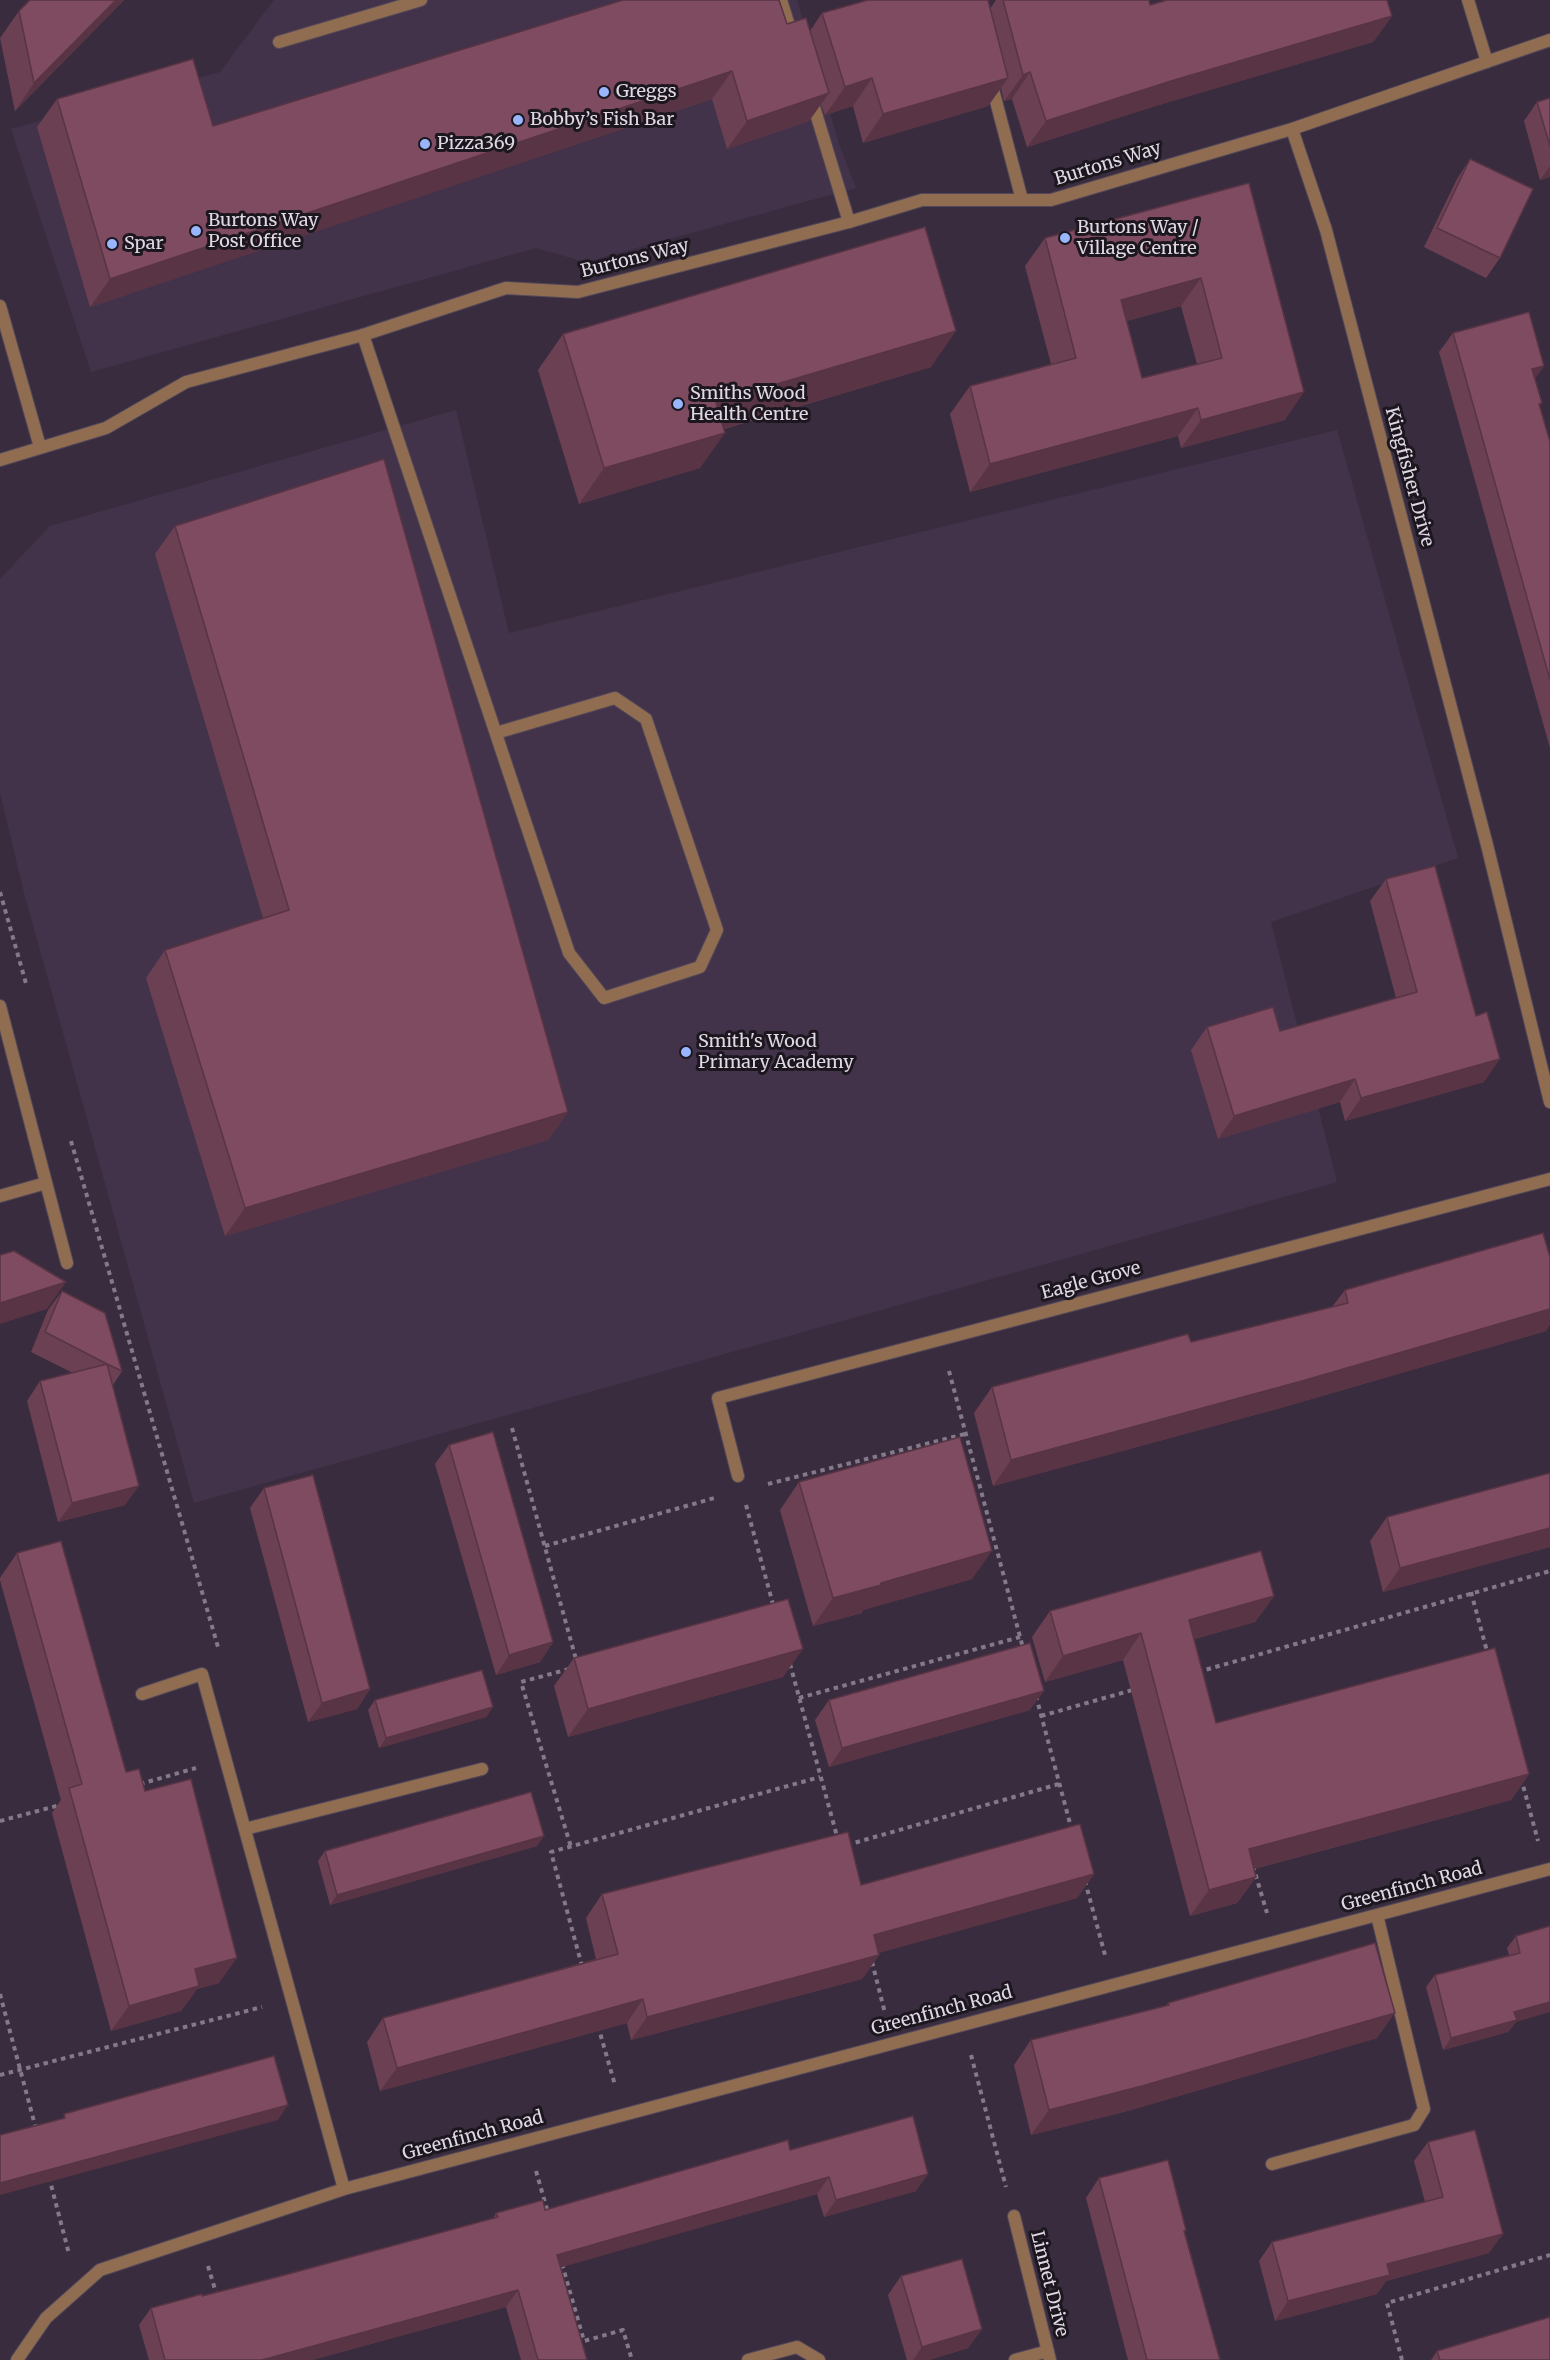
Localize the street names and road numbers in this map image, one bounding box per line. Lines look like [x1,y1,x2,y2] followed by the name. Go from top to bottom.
[1052,138,1164,190] street label: Burtons Way
[579,235,691,283] street label: Burtons Way
[1380,405,1438,549] street label: Kingfisher Drive
[1039,1257,1143,1305] street label: Eagle Grove
[1339,1858,1485,1916] street label: Greenfinch Road
[869,1982,1015,2040] street label: Greenfinch Road
[400,2107,546,2165] street label: Greenfinch Road
[1025,2229,1073,2339] street label: Linnet Drive

